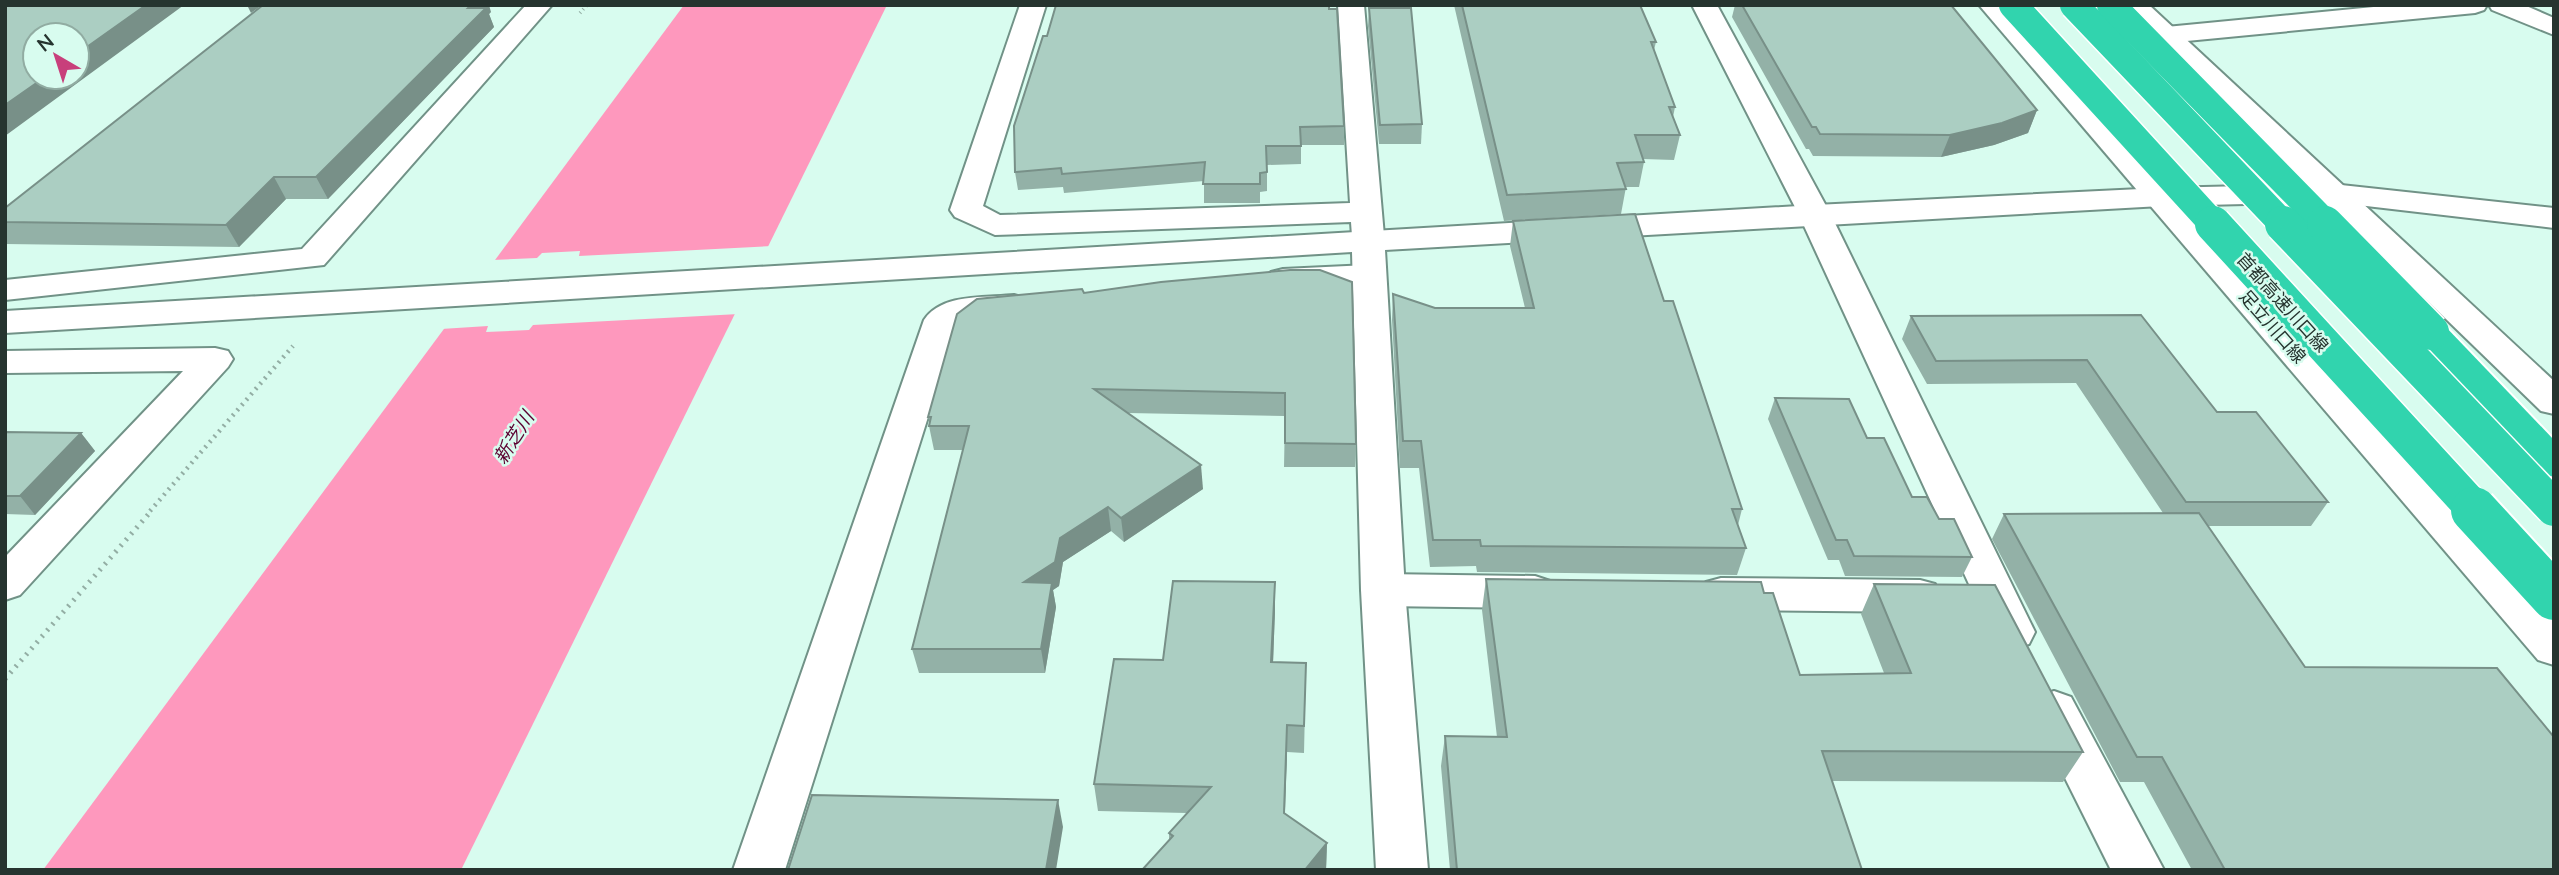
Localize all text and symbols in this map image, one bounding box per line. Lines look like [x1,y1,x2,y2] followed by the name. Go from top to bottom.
[21,21,91,91] north arrow
[32,29,58,56] text: N
[2233,248,2333,356] street label: 首都高速川口線
[2235,285,2311,367] street label: 足立川口線
[488,405,539,467] water label: 新芝川

